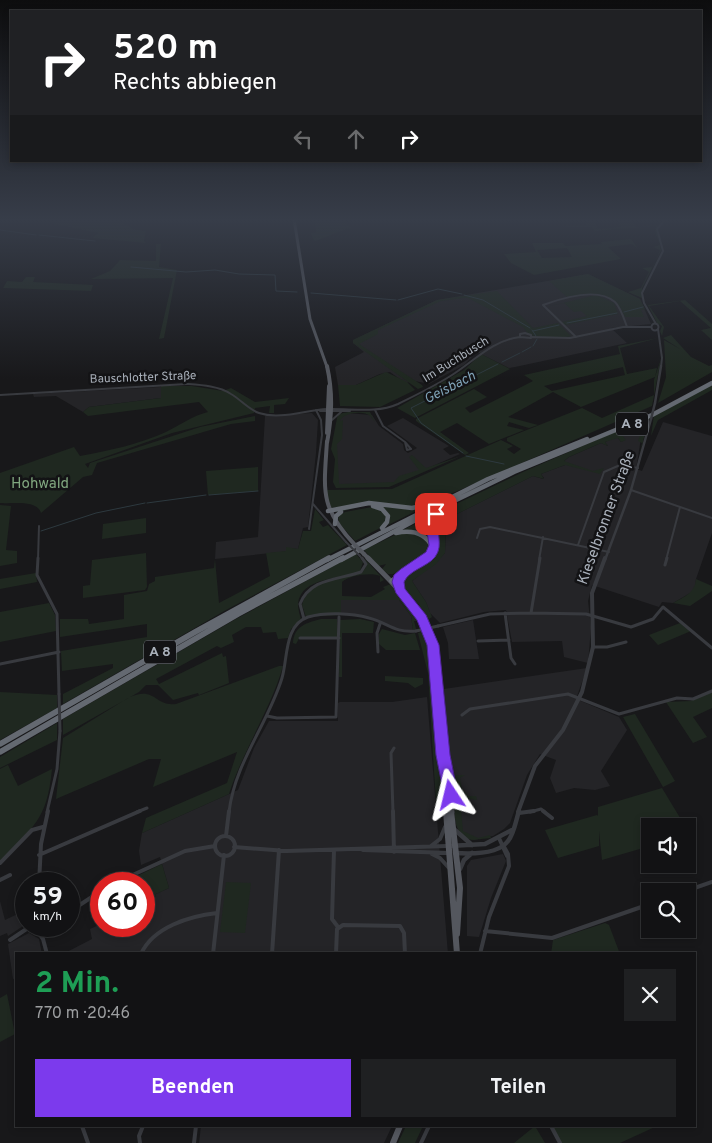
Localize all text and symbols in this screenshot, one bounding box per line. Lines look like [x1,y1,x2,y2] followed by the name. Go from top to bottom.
[113,27,218,71] text: 520 m
[30,30,95,95] icon: right
[113,70,277,97] text: Rechts abbiegen
[289,125,317,153] icon: left
[342,125,370,153] icon: ahead
[395,125,423,153] icon: right
[420,333,492,387] street label: Im Buchbusch
[89,368,197,388] street label: Bauschlotter Straße
[421,368,479,408] water label: Geisbach
[616,412,648,436] road number: A 8
[574,448,640,588] street label: Kieselbronner Straße
[11,475,69,494] park label: Hohwald
[415,493,457,535] pin
[422,500,450,528] icon: arrive
[144,640,176,664] road number: A 8
[424,768,476,820] position arrow
[641,818,696,938] map controls
[641,818,696,873] button: sound
[90,872,155,937] speed limit sign: 60
[32,882,63,914] text: 59
[641,883,696,938] button: search
[33,909,62,925] text: km/h
[35,966,119,1003] text: 2 Min.
[624,969,676,1021] button: close
[35,1004,130,1024] text: 770 m · 20:46
[35,1059,351,1117] button: Beenden
[361,1059,676,1117] button: Teilen

